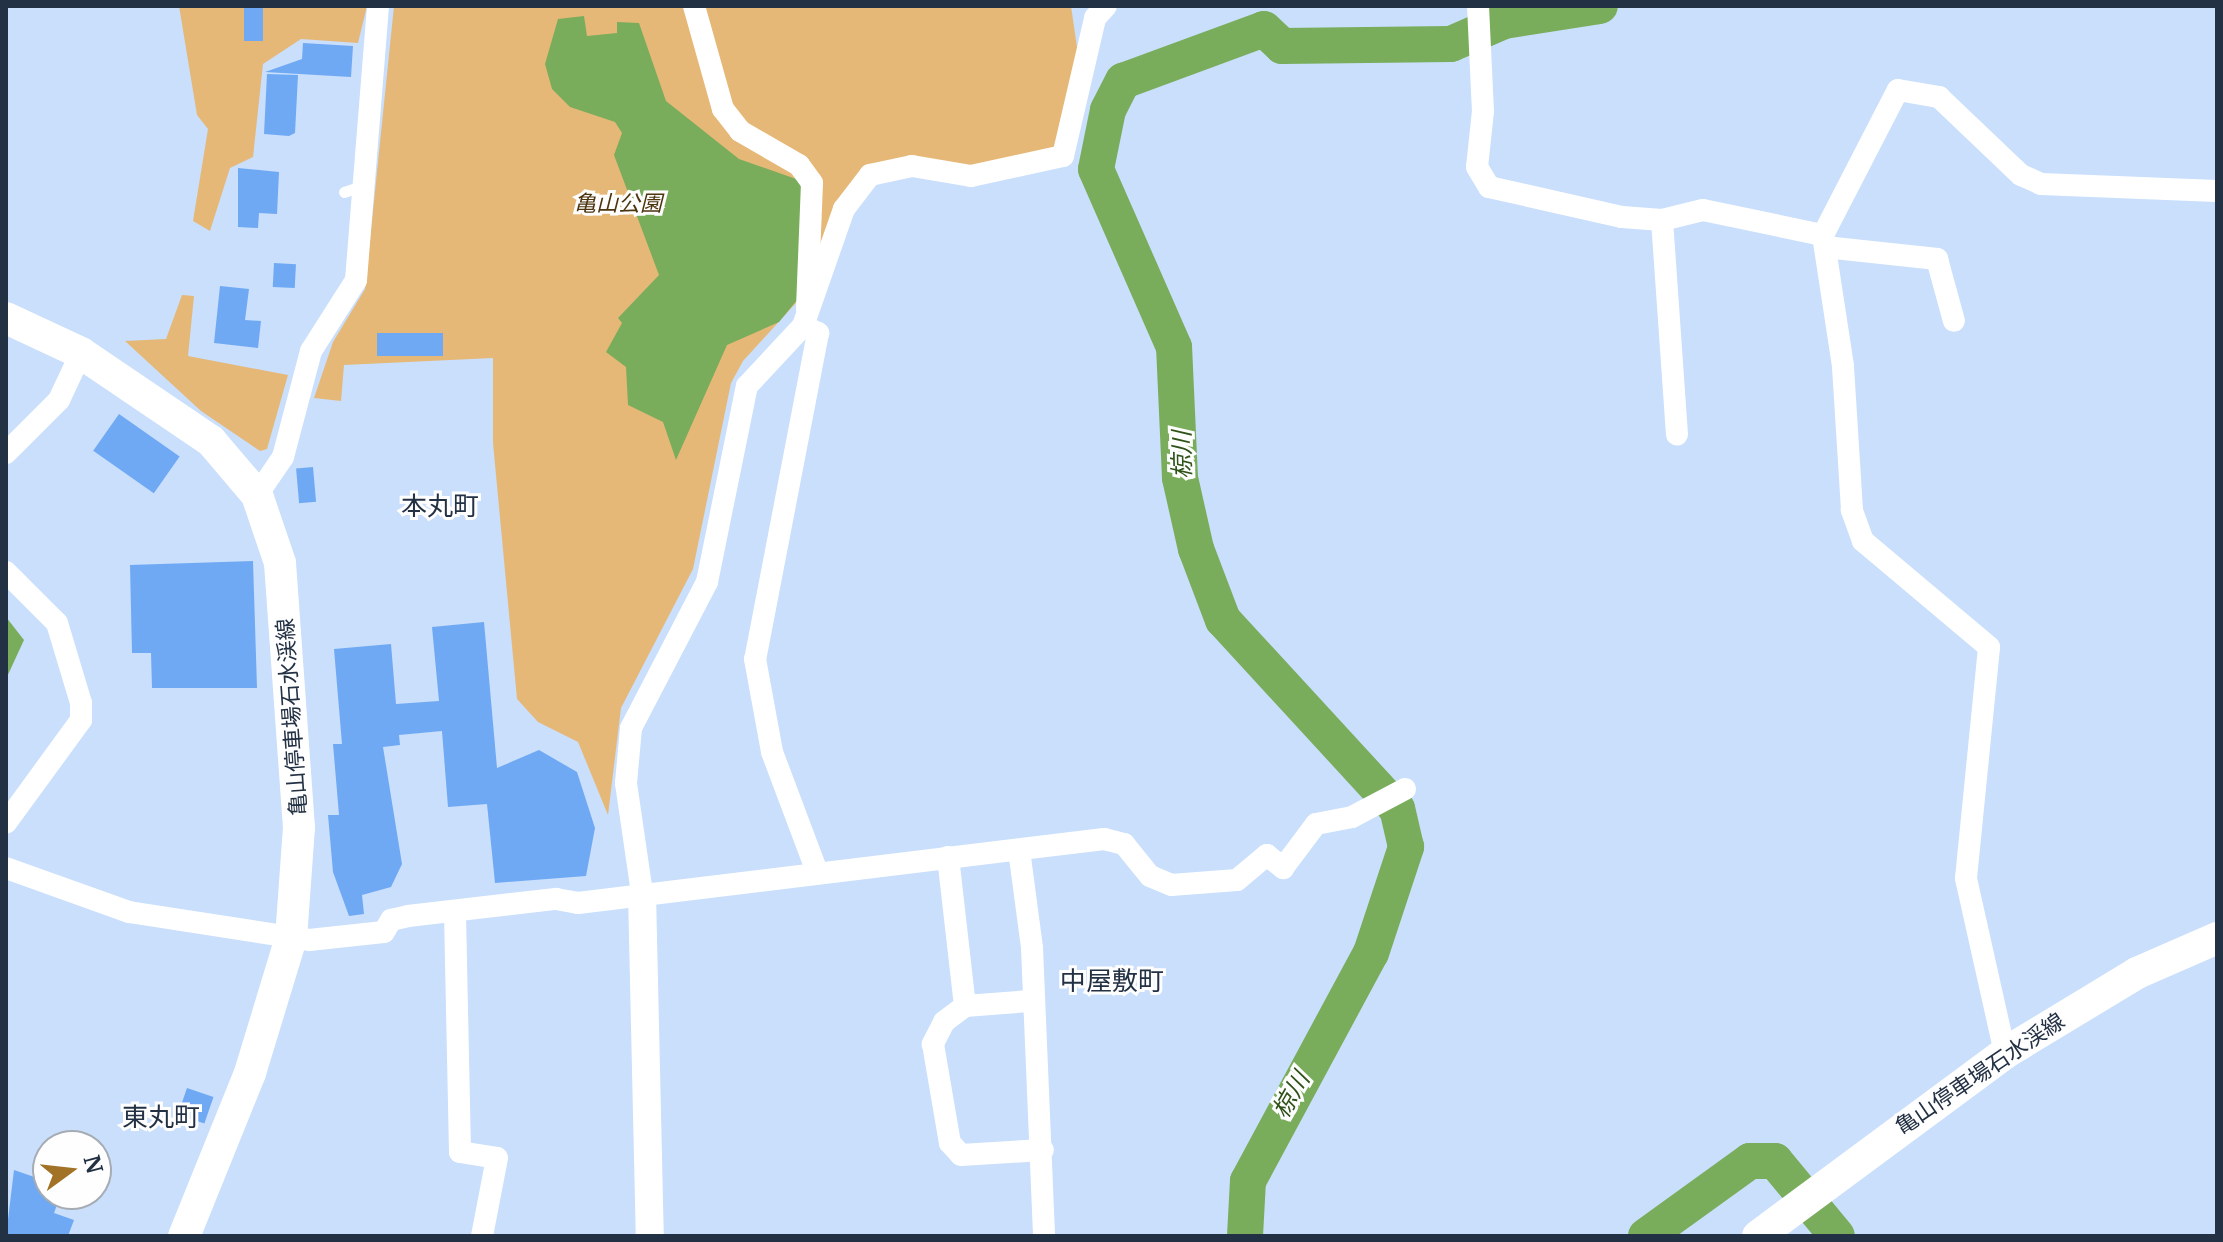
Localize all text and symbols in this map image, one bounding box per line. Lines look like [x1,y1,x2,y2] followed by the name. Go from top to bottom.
[574,191,662,217] park label: 亀山公園
[1167,431,1197,479] water label: 椋川
[401,490,479,522] district label: 本丸町
[272,617,312,817] street label: 亀山停車場石水渓線
[1060,965,1164,997] district label: 中屋敷町
[1891,1008,2069,1140] street label: 亀山停車場石水渓線
[1267,1067,1315,1123] water label: 椋川
[122,1101,200,1133] district label: 東丸町
[32,1130,112,1210] north arrow
[77,1152,109,1176] text: N

